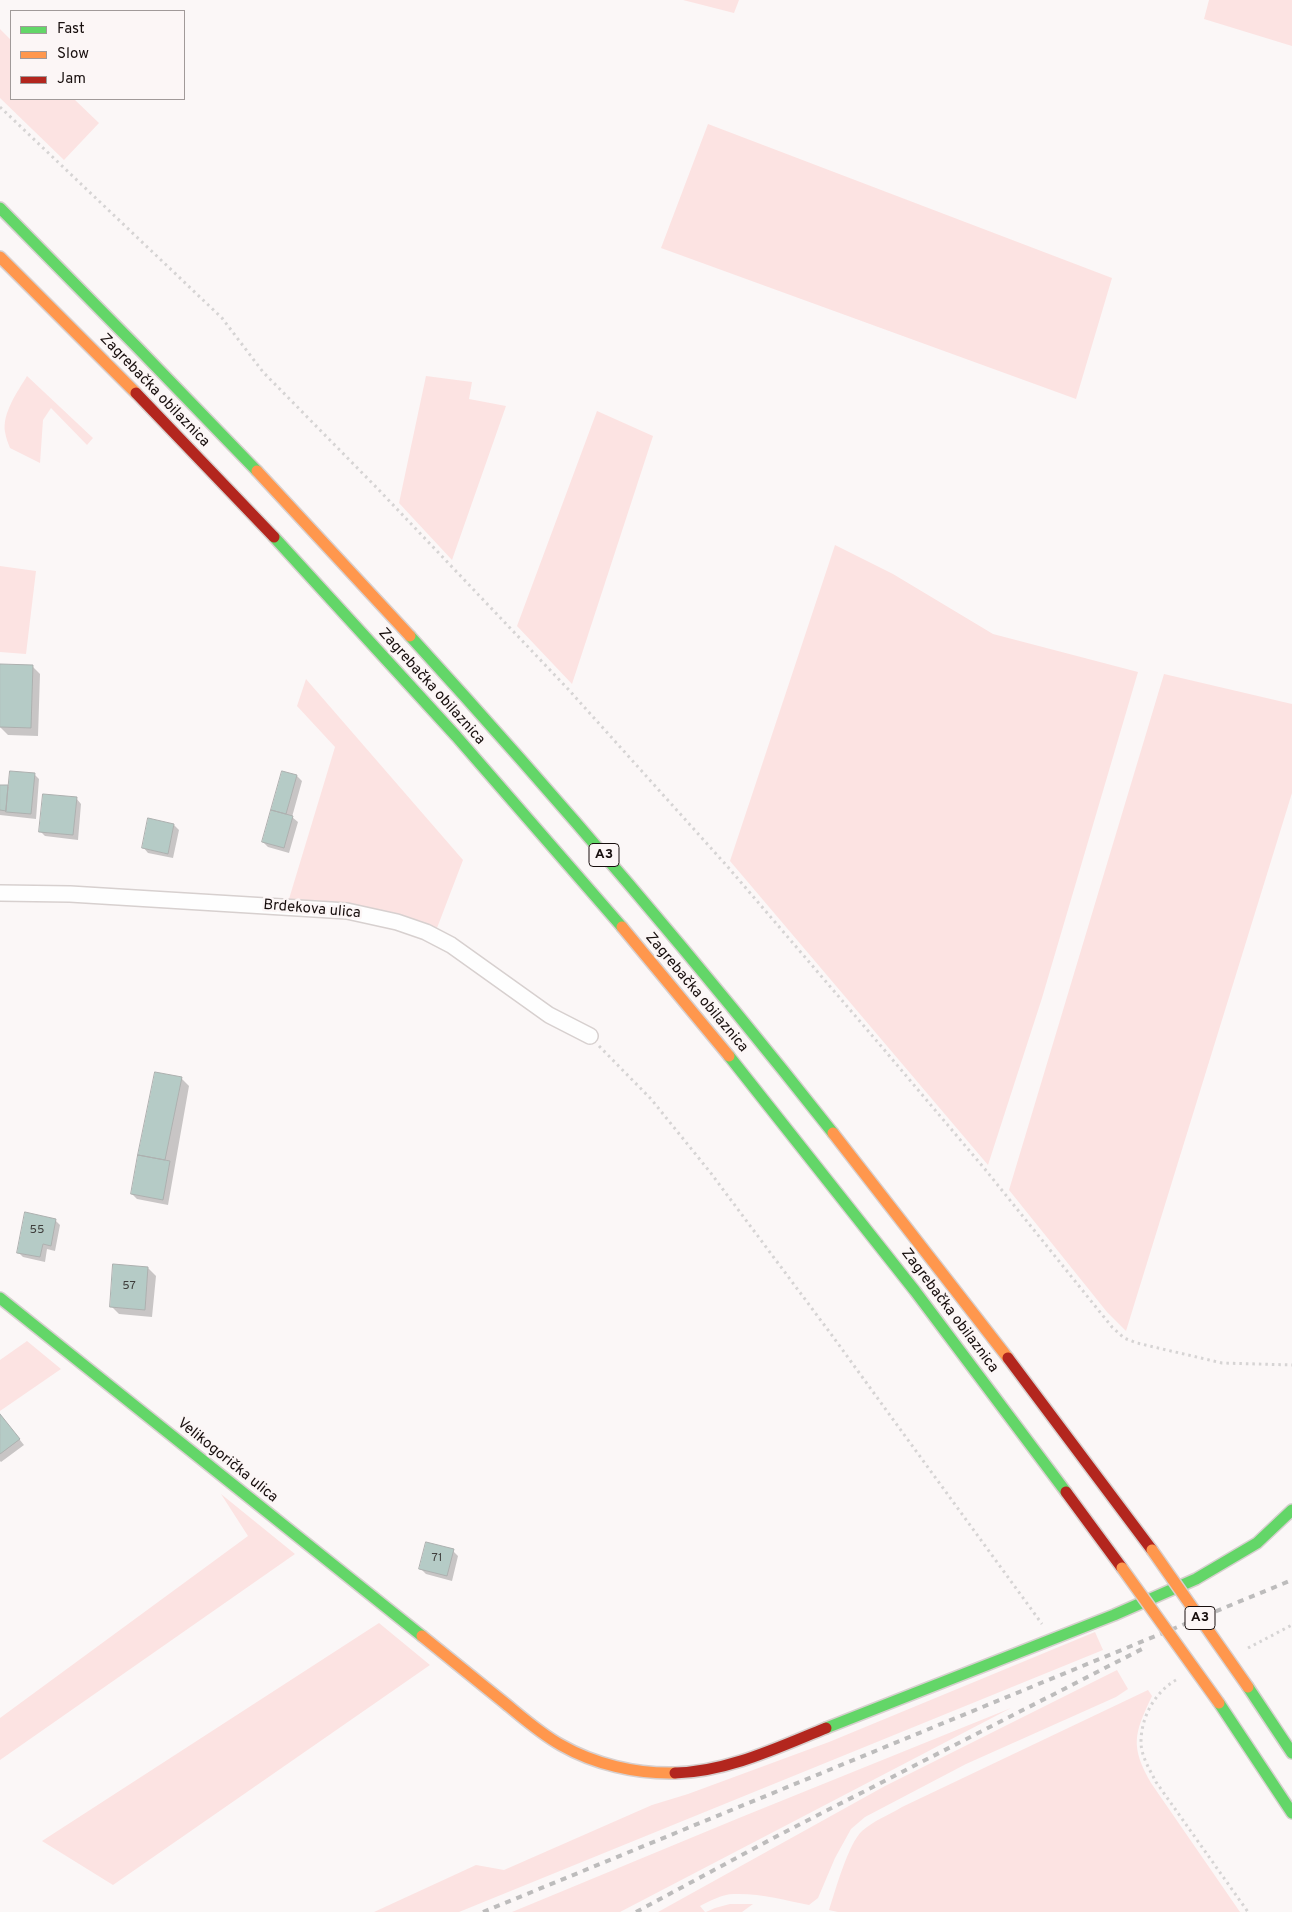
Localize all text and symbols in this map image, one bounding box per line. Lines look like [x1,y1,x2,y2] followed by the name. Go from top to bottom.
[10,10,185,100] legend
[57,20,85,39] text: Fast
[57,45,89,64] text: Slow
[57,70,86,89] text: Jam
[95,331,213,451] street label: Zagrebačka obilaznica
[374,625,488,749] street label: Zagrebačka obilaznica
[589,844,619,866] road number: A3
[262,897,362,923] street label: Brdekova ulica
[641,929,751,1057] street label: Zagrebačka obilaznica
[30,1224,44,1238] house number: 55
[896,1245,1002,1377] street label: Zagrebačka obilaznica
[122,1280,136,1294] house number: 57
[173,1415,281,1507] street label: Velikogorička ulica
[432,1552,442,1566] house number: 71
[1185,1606,1215,1630] road number: A3

